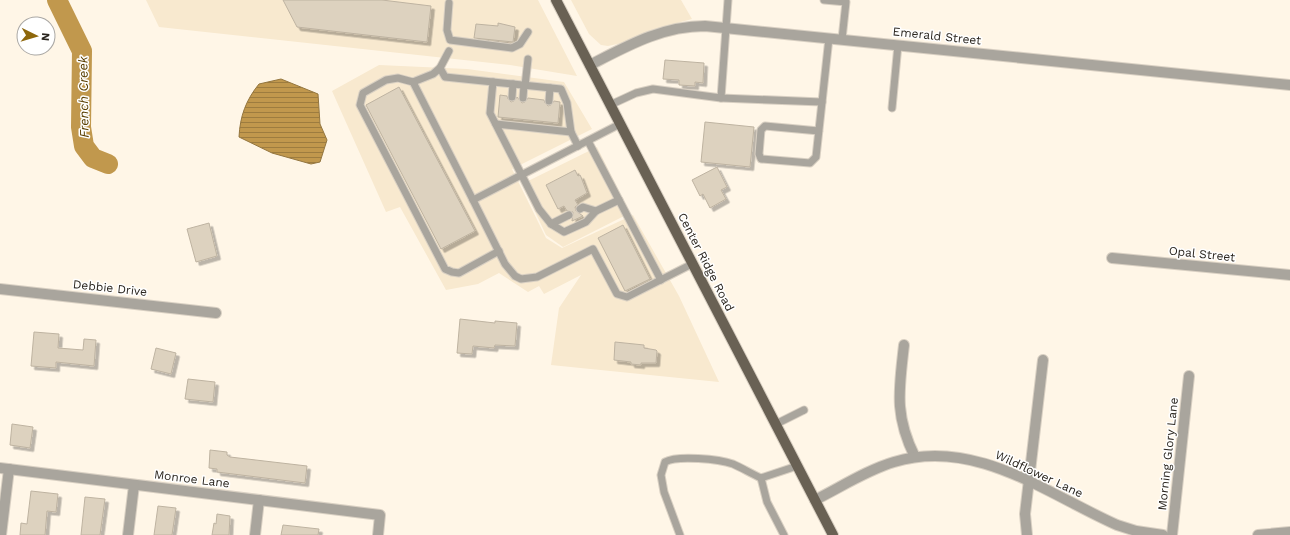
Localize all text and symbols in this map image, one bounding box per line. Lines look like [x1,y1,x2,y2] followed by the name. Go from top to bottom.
[16,16,56,56] north arrow
[892,24,982,48] street label: Emerald Street
[39,32,52,41] text: N
[75,55,92,138] water label: French Creek
[675,210,737,314] street label: Center Ridge Road
[1168,244,1236,264] street label: Opal Street
[72,277,148,299] street label: Debbie Drive
[1155,397,1181,511] street label: Morning Glory Lane
[993,448,1085,500] street label: Wildflower Lane
[153,467,231,491] street label: Monroe Lane

